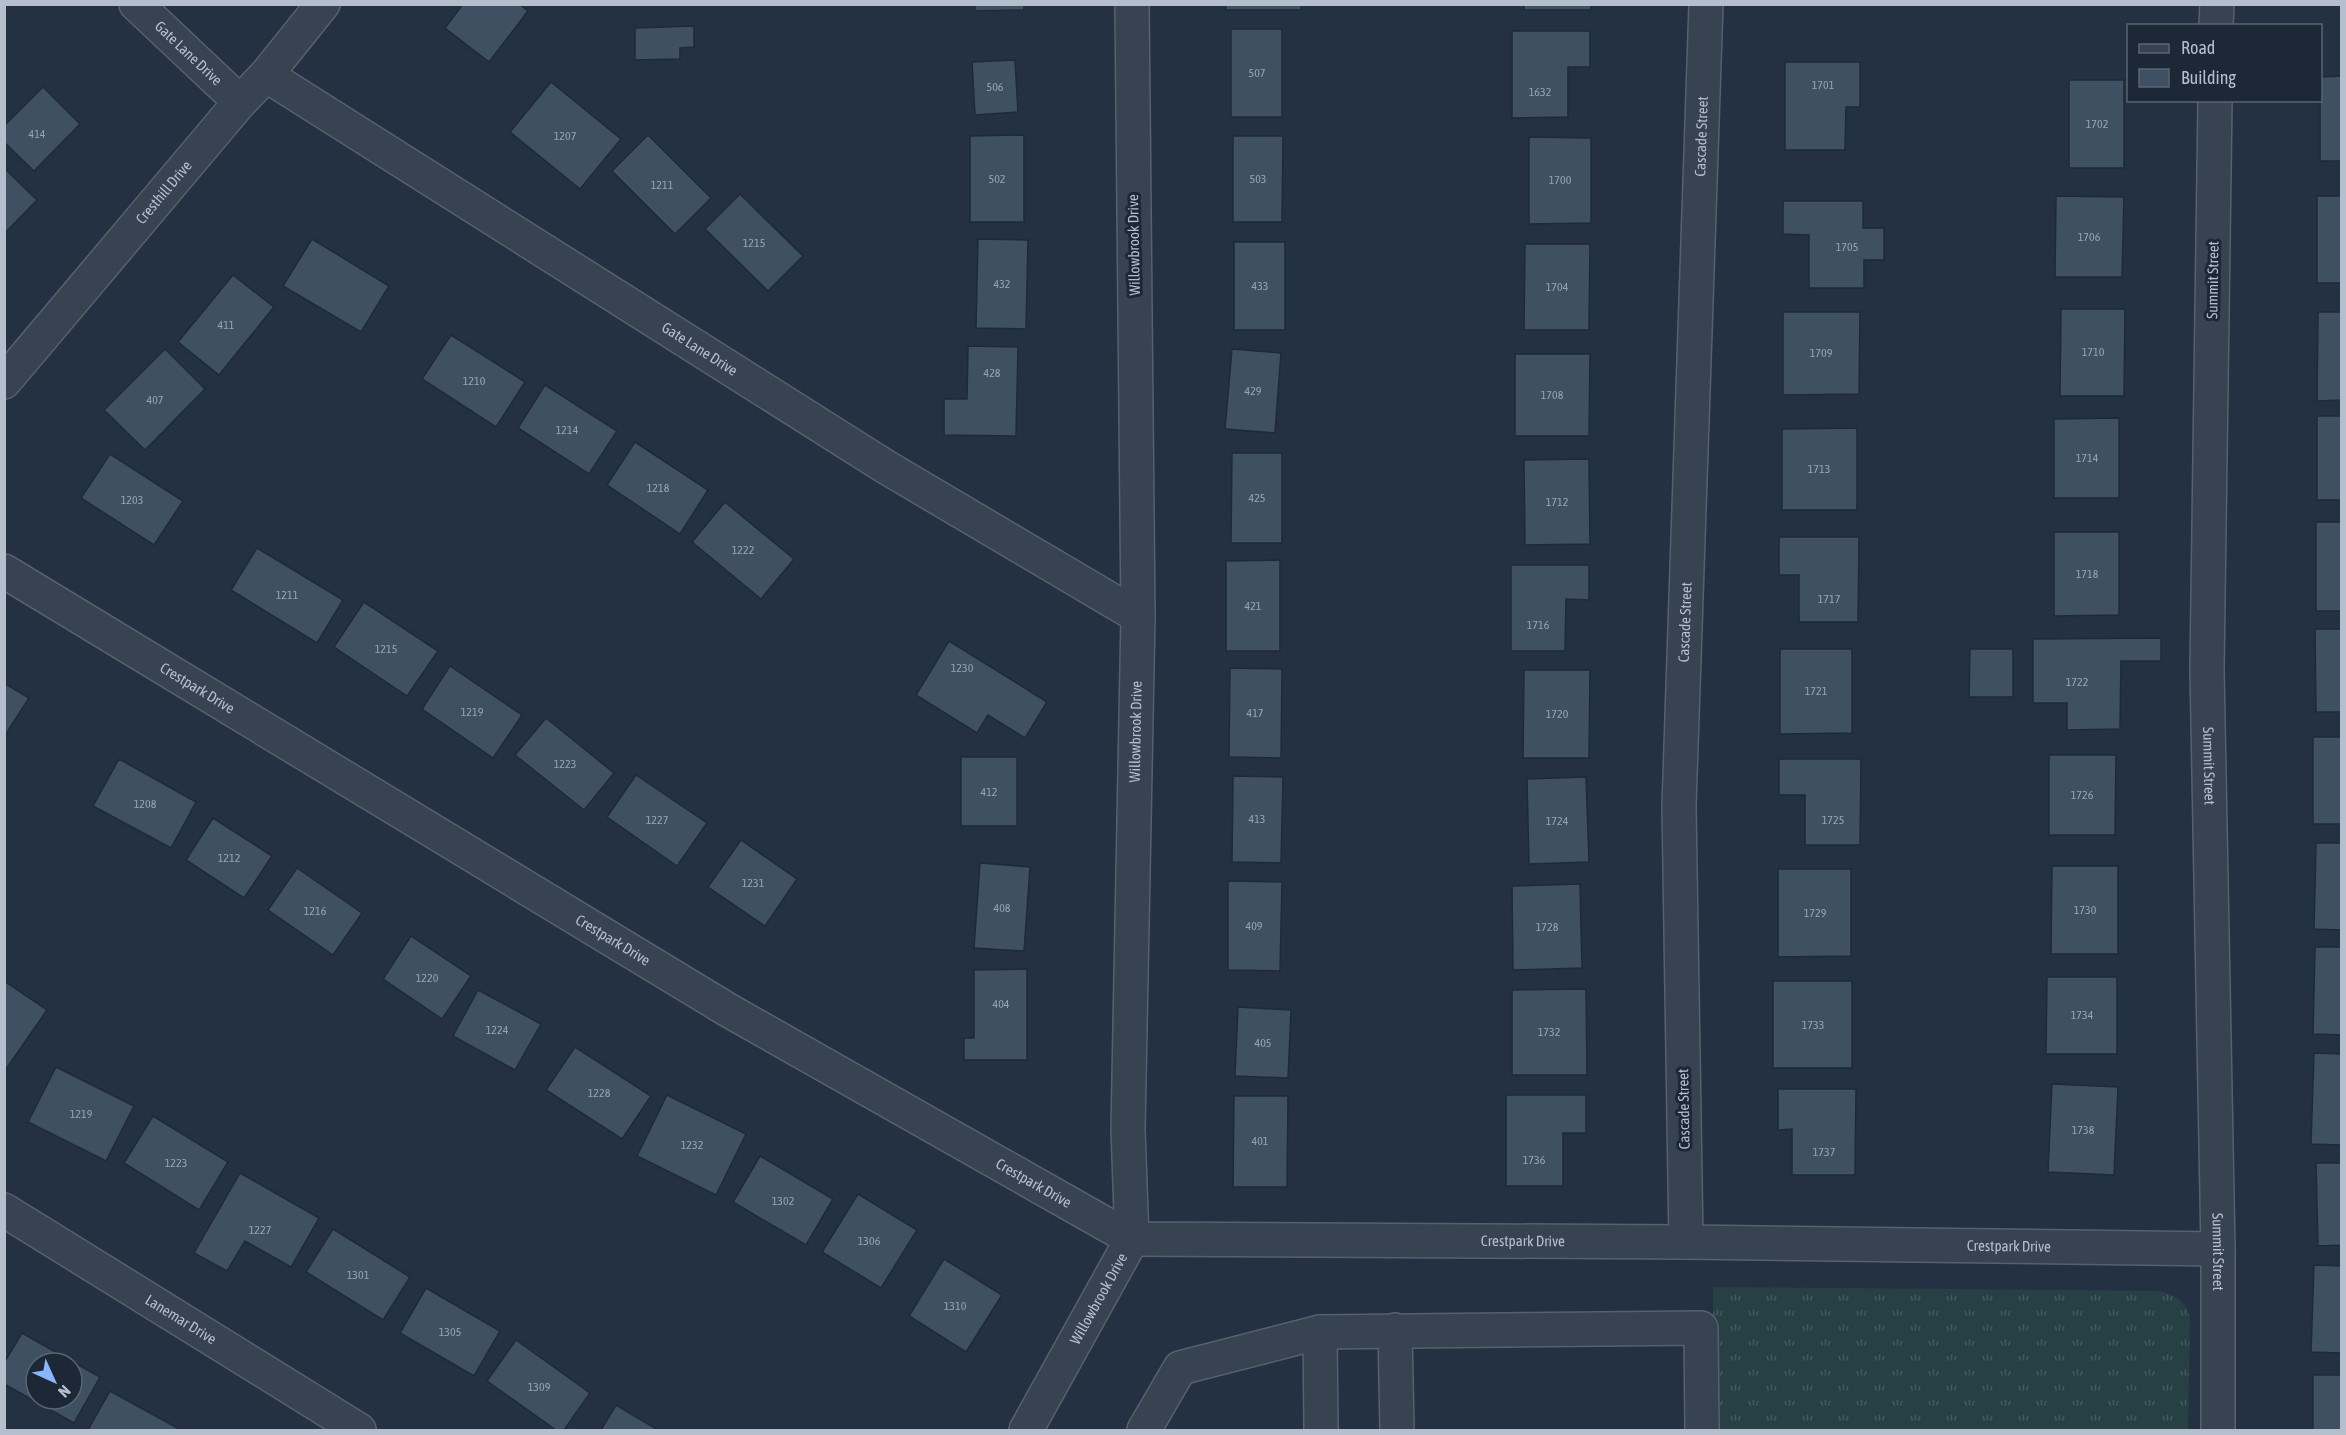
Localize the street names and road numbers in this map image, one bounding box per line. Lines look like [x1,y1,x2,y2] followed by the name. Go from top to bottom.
[152,17,226,89] street label: Gate Lane Drive
[1691,96,1711,177] street label: Cascade Street
[132,157,195,227] street label: Cresthill Drive
[1124,194,1143,296] street label: Willowbrook Drive
[2203,241,2222,319] street label: Summit Street
[659,319,741,379] street label: Gate Lane Drive
[1675,582,1695,663] street label: Cascade Street
[157,659,238,717] street label: Crestpark Drive
[1126,680,1145,783] street label: Willowbrook Drive
[2200,727,2219,805] street label: Summit Street
[573,911,654,969] street label: Crestpark Drive
[1674,1069,1693,1149] street label: Cascade Street
[993,1155,1075,1211] street label: Crestpark Drive
[2209,1213,2227,1291] street label: Summit Street
[1481,1232,1565,1249] street label: Crestpark Drive
[1967,1237,2051,1255] street label: Crestpark Drive
[1066,1250,1131,1347] street label: Willowbrook Drive
[142,1291,220,1348] street label: Lanemar Drive

